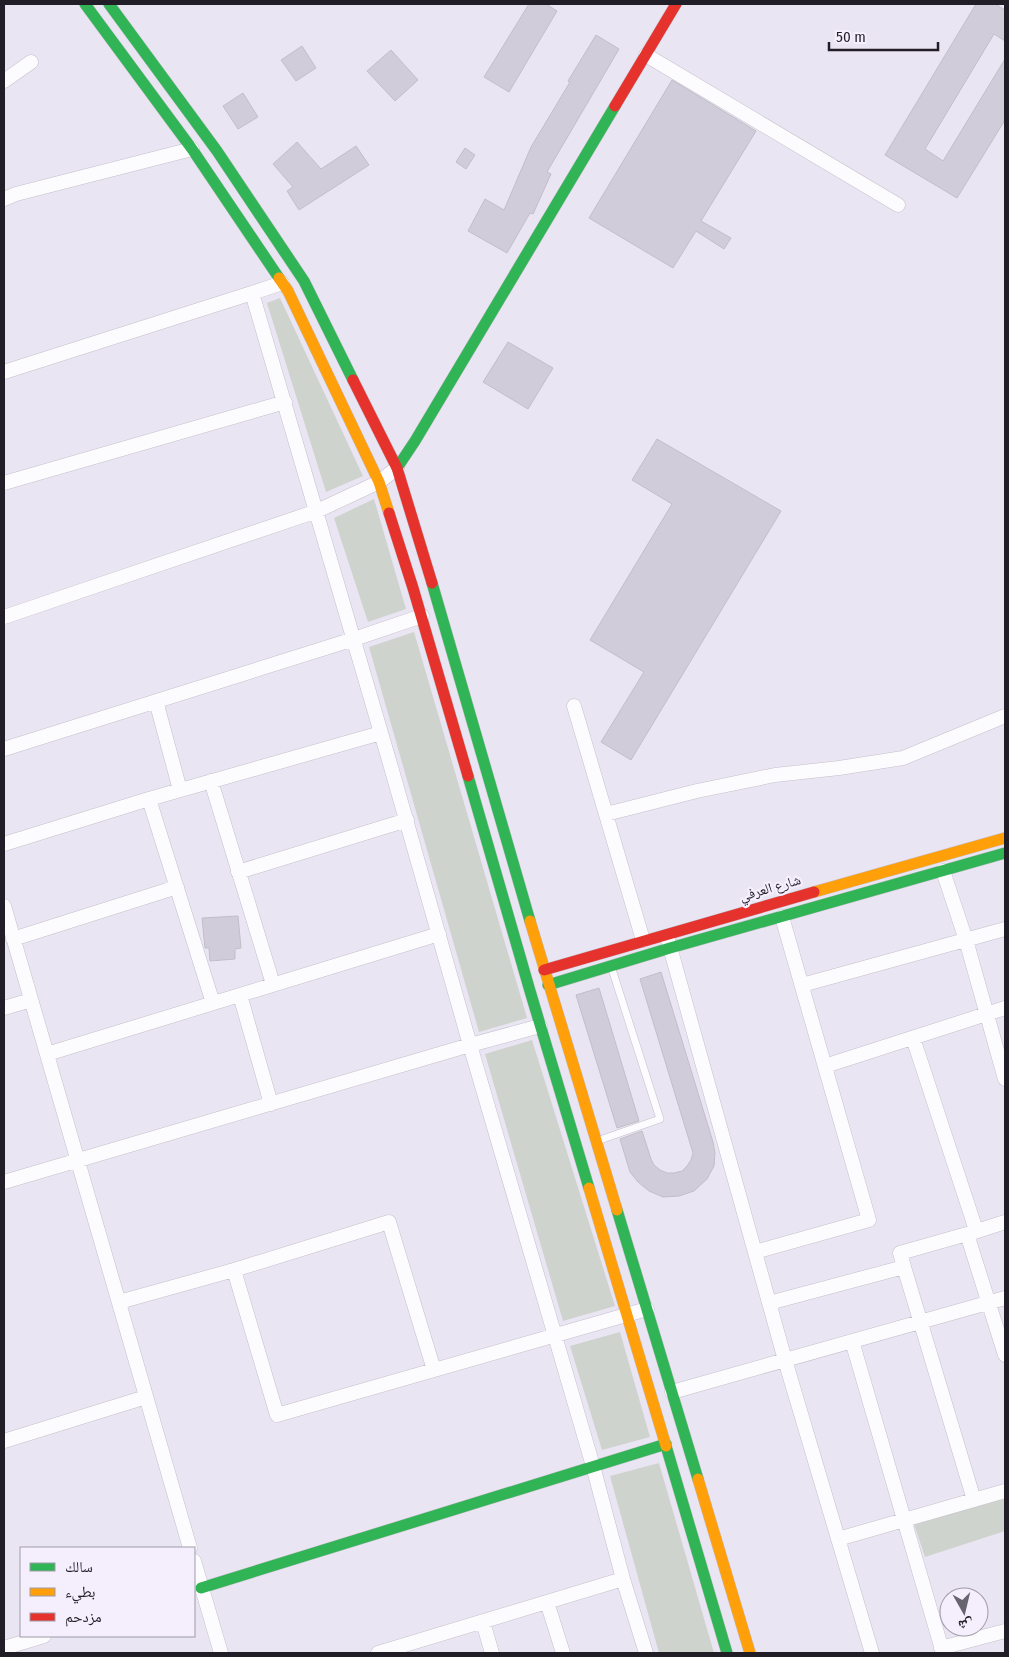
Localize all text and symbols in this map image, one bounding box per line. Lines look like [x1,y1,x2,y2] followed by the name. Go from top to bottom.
[829,20,938,52] scale bar
[836,28,866,46] text: 50 m
[737,871,803,907] street label: شارع العرفي
[20,1547,195,1637] legend
[65,1558,93,1576] text: سالك
[65,1583,95,1604] text: بطيء
[939,1587,989,1637] north arrow
[65,1608,102,1627] text: مزدحم
[957,1615,974,1634] text: ش

